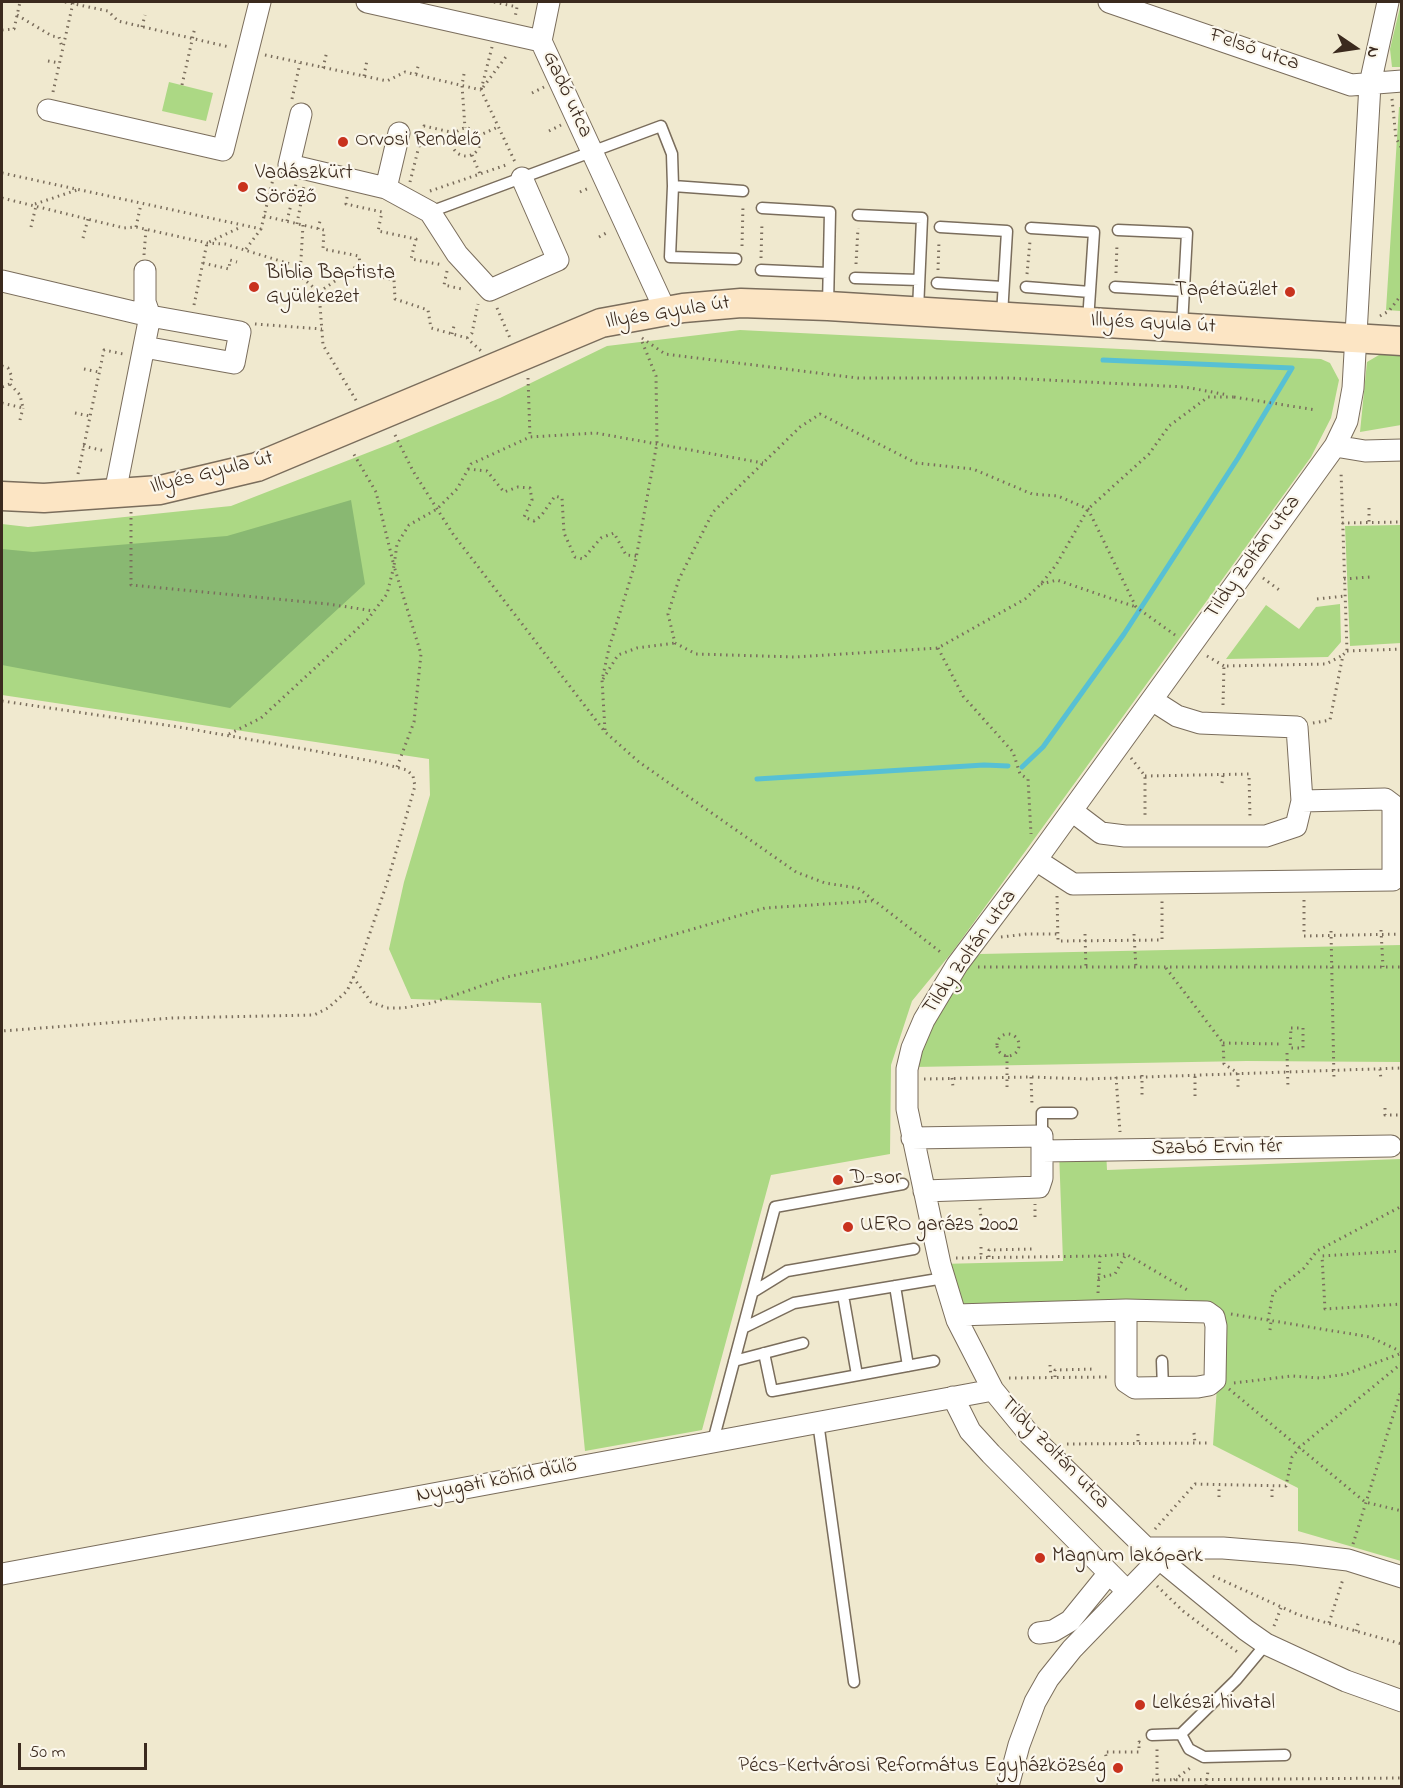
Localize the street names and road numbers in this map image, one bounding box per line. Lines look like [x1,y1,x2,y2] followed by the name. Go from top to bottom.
[1206,24,1302,78] street label: Felső utca
[535,48,597,142] street label: Gadó utca
[604,292,732,336] street label: Illyés Gyula út
[1090,309,1216,341] street label: Illyés Gyula út
[148,447,276,501] street label: Illyés Gyula út
[1201,491,1307,625] street label: Tildy Zoltán utca
[919,886,1023,1020] street label: Tildy Zoltán utca
[1152,1135,1282,1163] street label: Szabó Ervin tér
[994,1392,1114,1516] street label: Tildy Zoltán utca
[415,1454,579,1510] street label: Nyugati kőhíd dűlő

